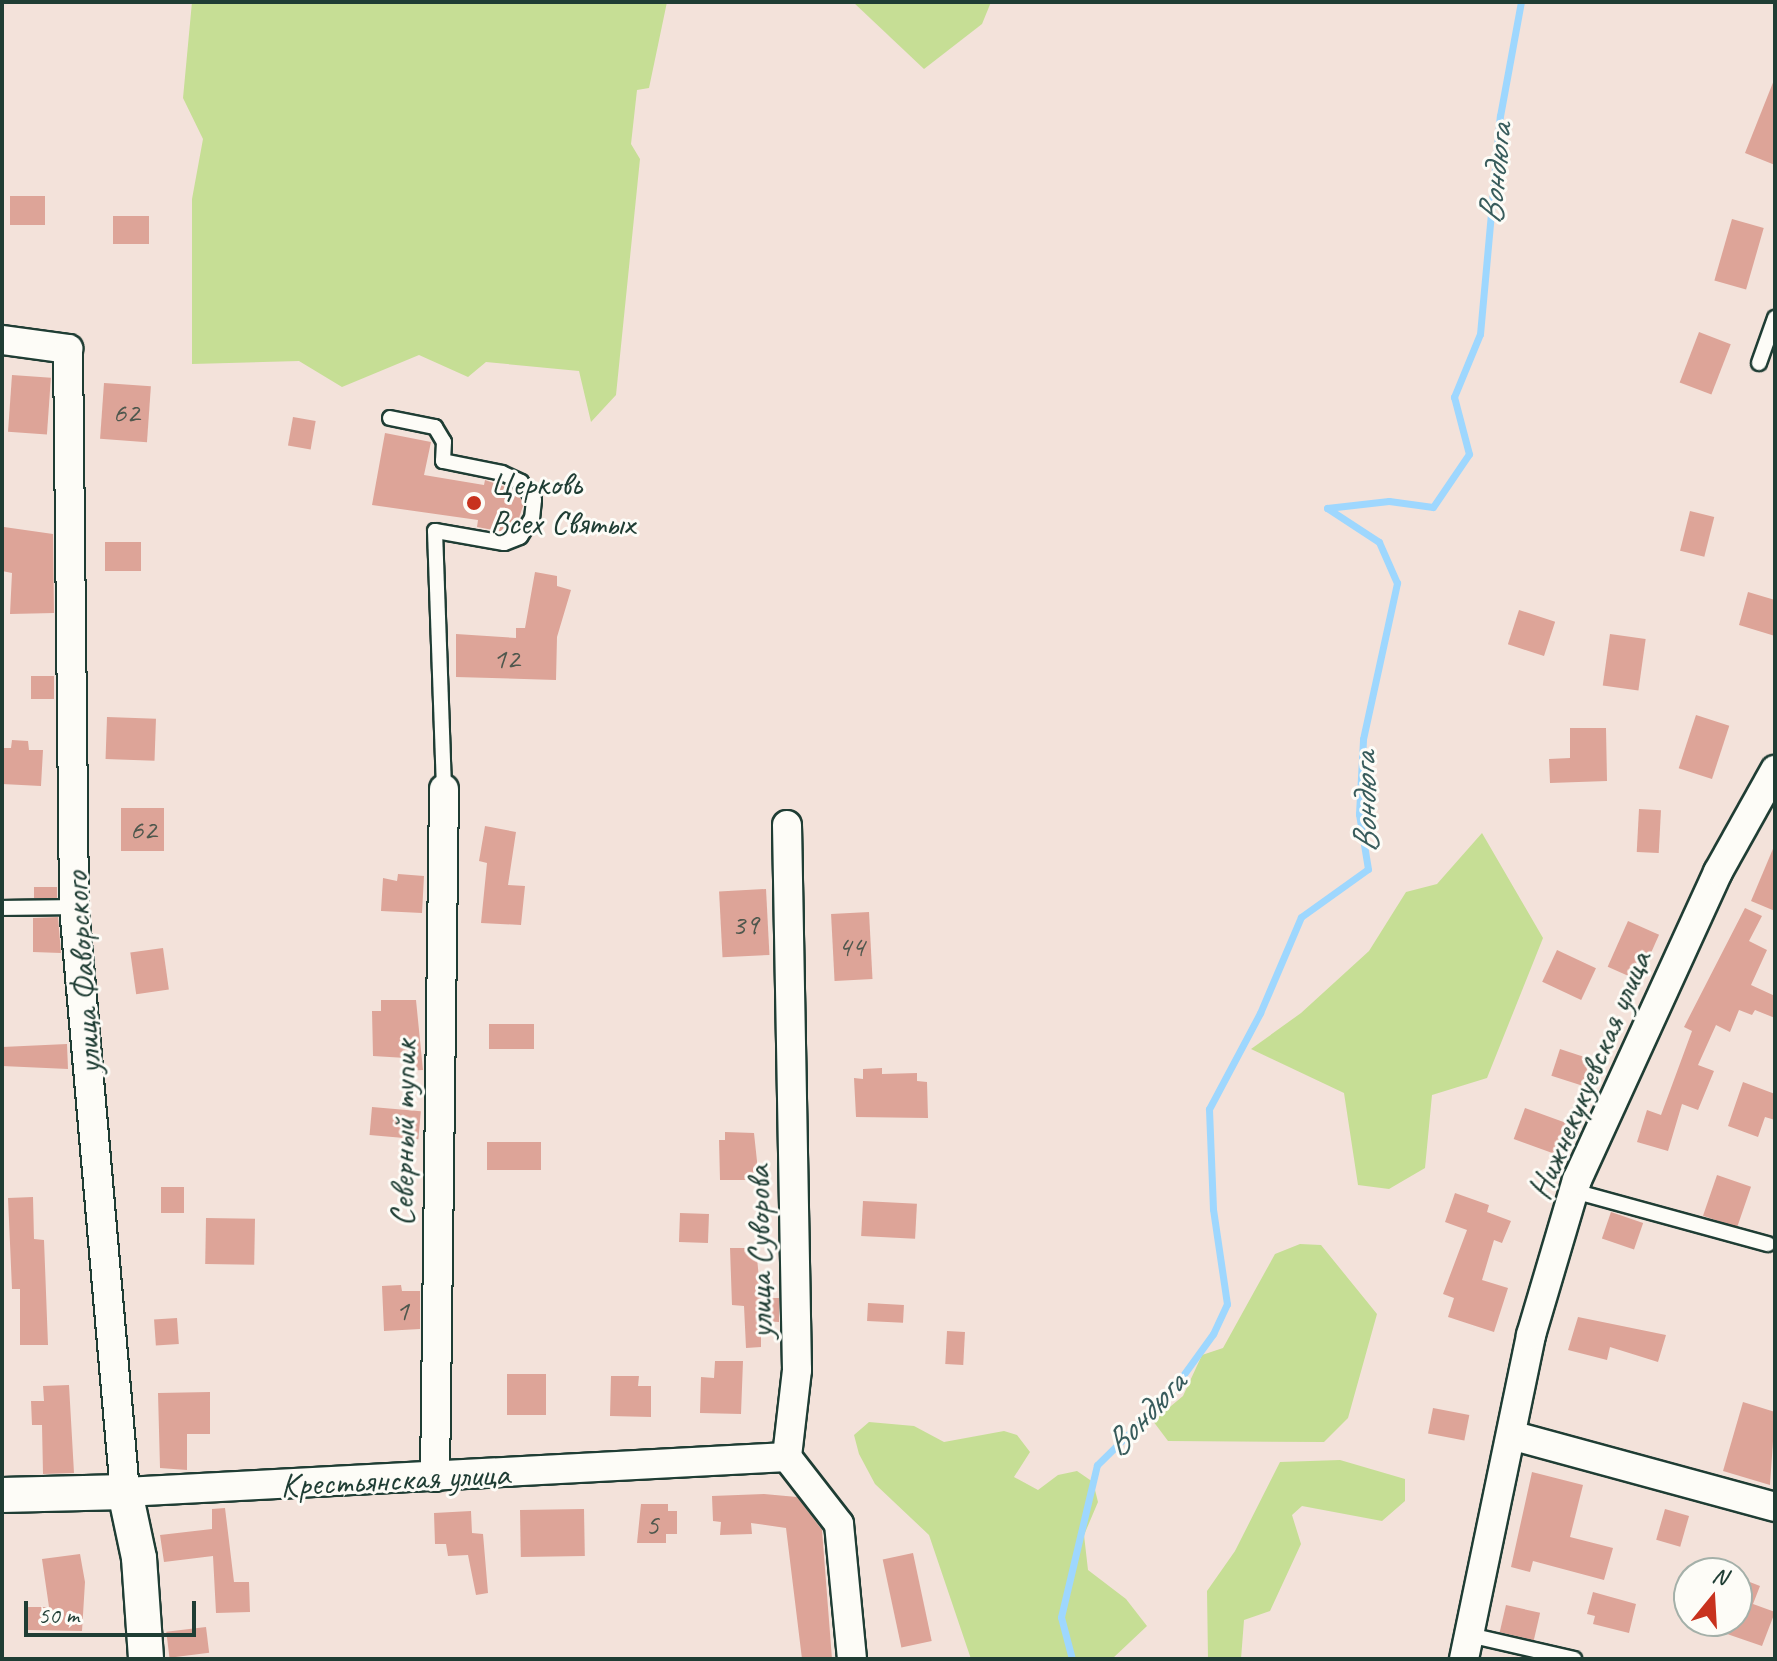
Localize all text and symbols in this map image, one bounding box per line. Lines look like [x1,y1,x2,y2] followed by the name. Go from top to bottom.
[1468,122,1522,226] water label: Вондюга
[113,394,139,430] house number: 62
[490,463,639,542] place label: Церковь Всех Святых
[465,494,483,512] marker: Церковь Всех Святых
[493,640,519,676] house number: 12
[1343,752,1387,854] water label: Вондюга
[130,811,156,847] house number: 62
[55,870,109,1076] street label: улица Фаворского
[732,906,758,942] house number: 39
[838,928,864,964] house number: 44
[1518,943,1660,1207] street label: Нижнекукуевская улица
[381,1039,425,1227] street label: Северный тупик
[737,1165,781,1339] street label: улица Суворова
[395,1292,409,1328] house number: 1
[1095,1363,1195,1465] water label: Вондюга
[278,1453,512,1505] street label: Крестьянская улица
[645,1506,659,1542] house number: 5
[1673,1557,1753,1637] north arrow
[1709,1561,1731,1591] text: N
[28,1585,200,1635] scale bar
[38,1600,79,1630] text: 50 m

